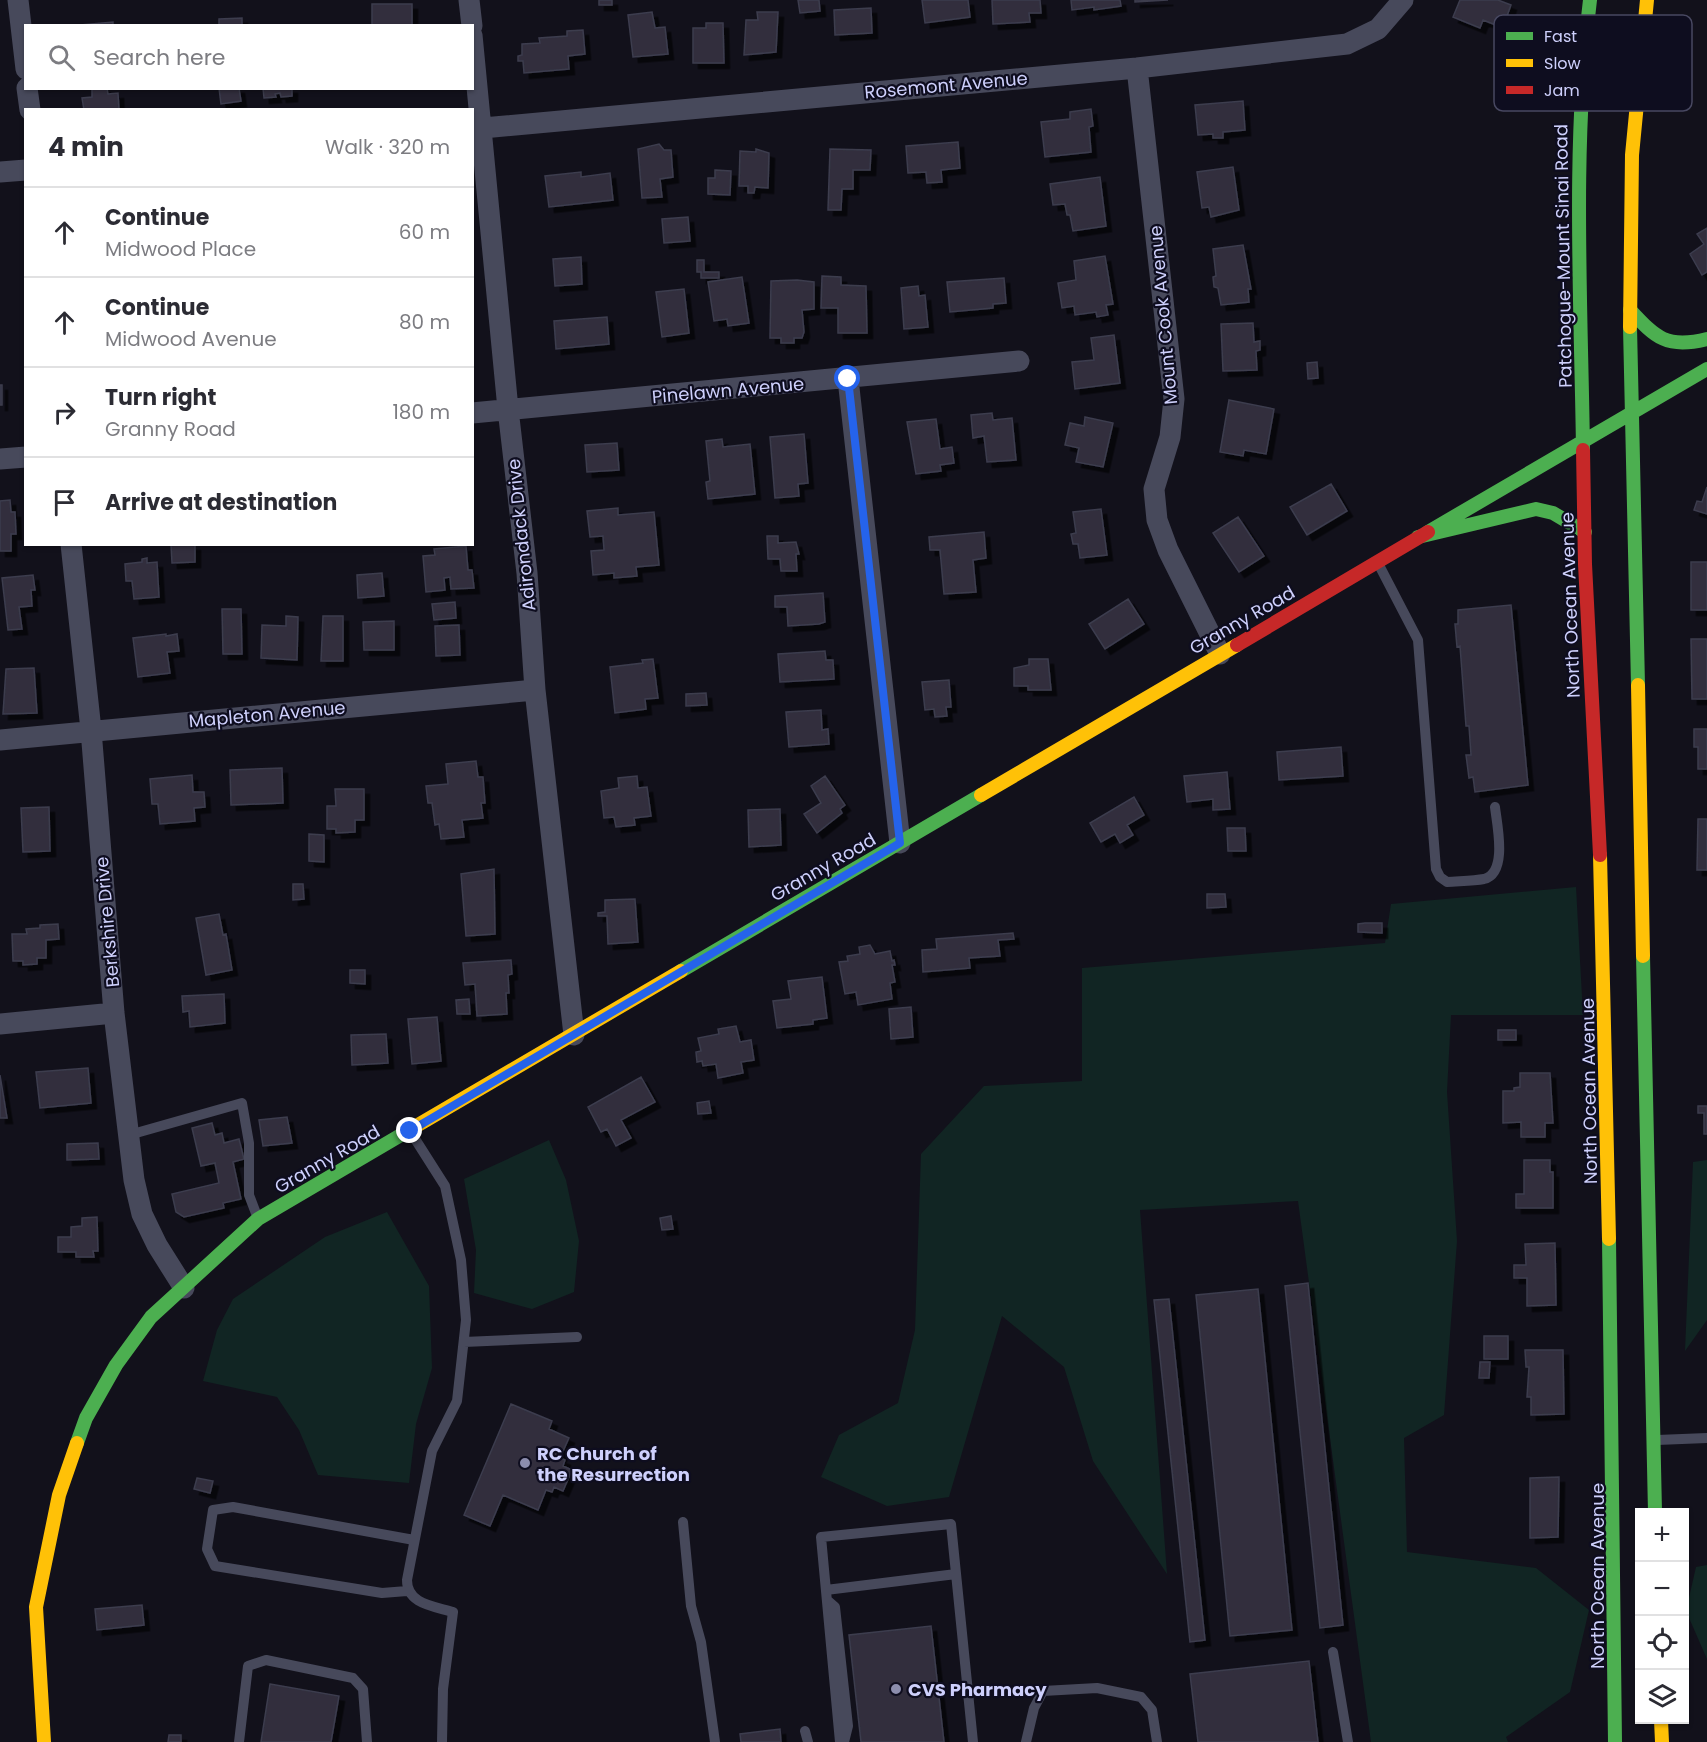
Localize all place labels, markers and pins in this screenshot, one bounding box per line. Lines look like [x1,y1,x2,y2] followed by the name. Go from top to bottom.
[537,1441,690,1487] place label: RC Church of the Resurrection
[518,1456,532,1470] marker: RC Church of the Resurrection
[908,1677,1047,1702] place label: CVS Pharmacy
[889,1682,903,1696] marker: CVS Pharmacy

